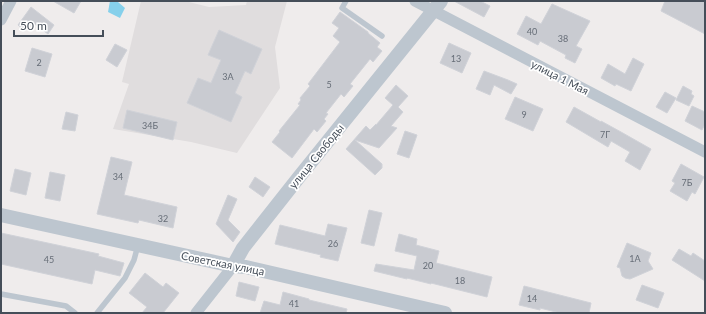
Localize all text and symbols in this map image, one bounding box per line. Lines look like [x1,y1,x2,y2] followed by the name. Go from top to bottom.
[14,12,103,38] scale bar
[20,18,47,33] text: 50 m
[527,26,537,37] house number: 40
[558,33,568,44] house number: 38
[451,53,461,64] house number: 13
[36,57,42,68] house number: 2
[529,57,591,97] street label: улица 1 Мая
[222,71,235,82] house number: 3А
[326,79,332,90] house number: 5
[521,109,527,120] house number: 9
[142,120,158,131] house number: 34Б
[286,121,346,191] street label: улица Свободы
[600,129,610,140] house number: 7Г
[113,171,123,182] house number: 34
[682,177,693,188] house number: 7Б
[158,213,168,224] house number: 32
[328,238,338,249] house number: 26
[180,249,266,277] street label: Советская улица
[629,253,642,264] house number: 1А
[44,254,54,265] house number: 45
[423,260,433,271] house number: 20
[455,275,465,286] house number: 18
[527,293,537,304] house number: 14
[289,298,299,309] house number: 41

